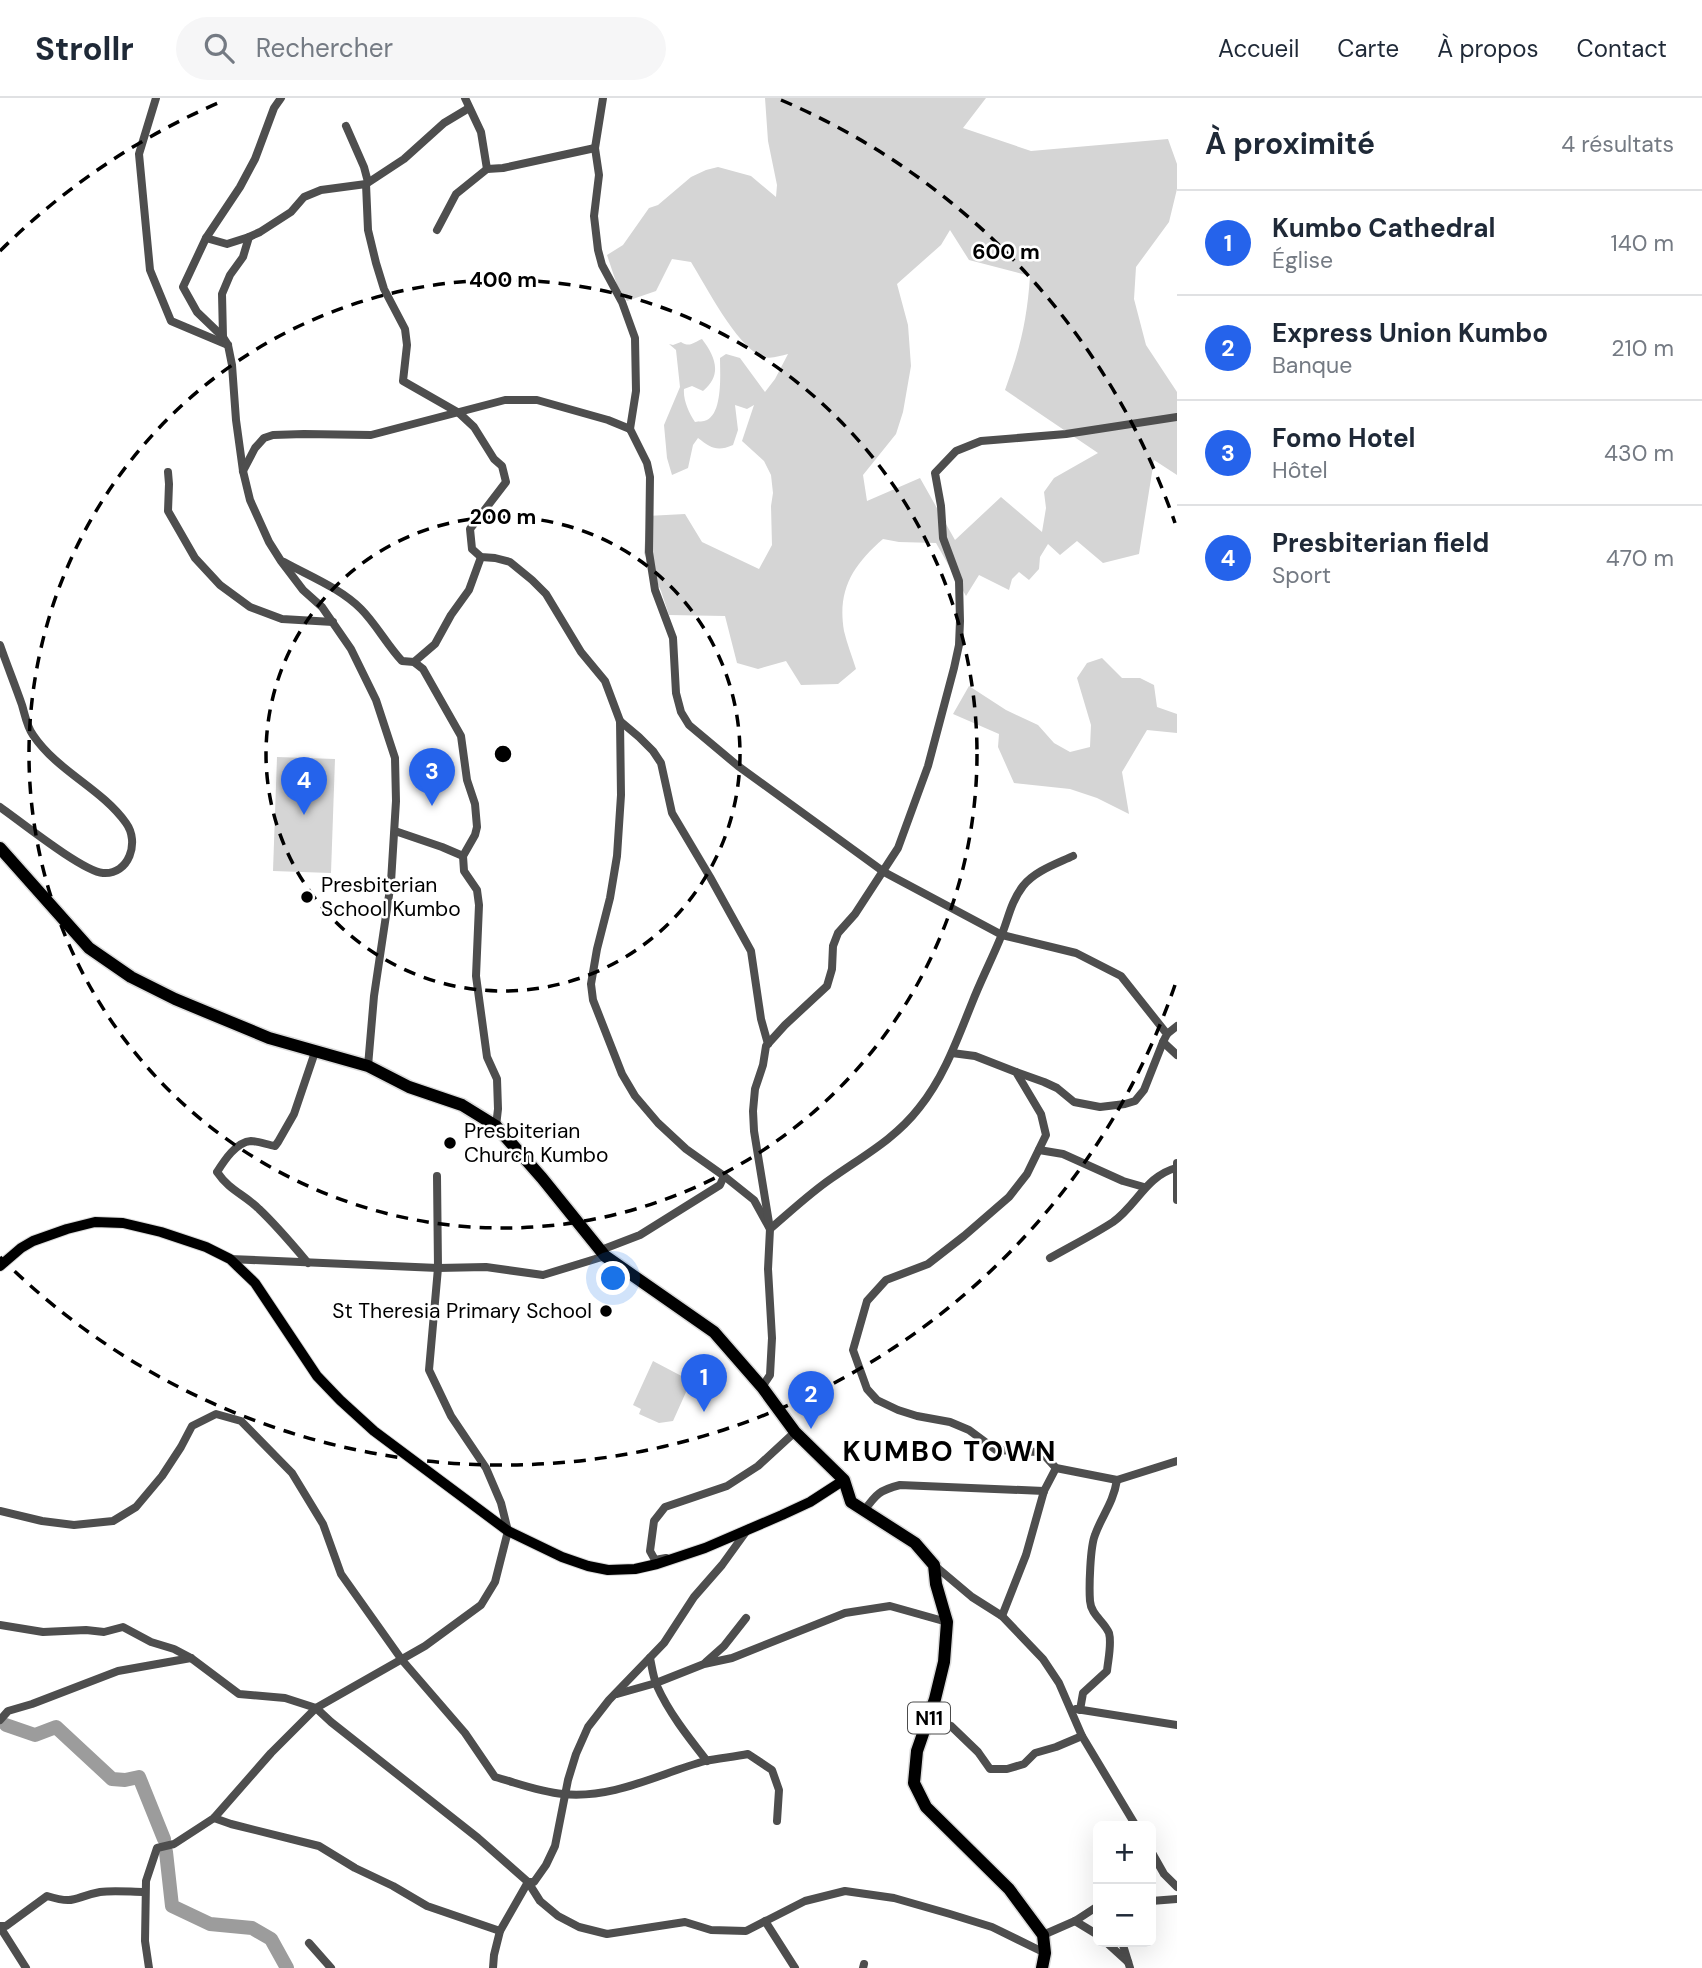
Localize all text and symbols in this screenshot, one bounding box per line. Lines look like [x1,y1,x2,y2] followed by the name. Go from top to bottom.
[176,17,666,80] search box
[35,27,134,70] text: Strollr
[200,29,238,67] icon: search
[256,31,393,65] text: Rechercher
[1218,33,1299,64] text: Accueil
[1337,33,1399,64] text: Carte
[1437,33,1539,64] text: À propos
[1577,33,1667,64] text: Contact
[1205,124,1375,163] text: À proximité
[1561,129,1674,159] text: 4 résultats
[1272,211,1495,245] text: Kumbo Cathedral
[1224,228,1232,258] text: 1
[1611,228,1674,258] text: 140 m
[972,238,1040,266] text: 600 m
[1272,245,1333,275] text: Église
[469,266,537,294] text: 400 m
[1272,316,1548,350] text: Express Union Kumbo
[1221,333,1235,363] text: 2
[1611,333,1674,363] text: 210 m
[1272,350,1352,380] text: Banque
[1272,421,1416,455] text: Fomo Hotel
[1221,438,1235,468] text: 3
[1604,438,1674,468] text: 430 m
[1272,455,1328,485] text: Hôtel
[470,503,536,531] text: 200 m
[1272,526,1489,560] text: Presbiterian field
[1221,543,1235,573] text: 4
[1606,543,1674,573] text: 470 m
[1272,560,1331,590] text: Sport
[491,742,515,766] centre of rings
[409,748,455,806] pin: 3
[281,757,327,815] pin: 4
[321,871,461,923] place label: Presbiterian School Kumbo
[299,889,315,905] marker: Presbiterian School Kumbo
[464,1117,608,1169] place label: Presbiterian Church Kumbo
[442,1135,458,1151] marker: Presbiterian Church Kumbo
[596,1261,630,1295] your location
[332,1297,592,1325] place label: St Theresia Primary School
[598,1303,614,1319] marker: St Theresia Primary School
[681,1354,727,1412] pin: 1
[788,1371,834,1429] pin: 2
[843,1433,1057,1470] district label: KUMBO TOWN
[908,1702,950,1734] road number: N11
[1093,1821,1156,1947] map controls
[1093,1821,1156,1884] button: +
[1093,1884,1156,1947] button: −

